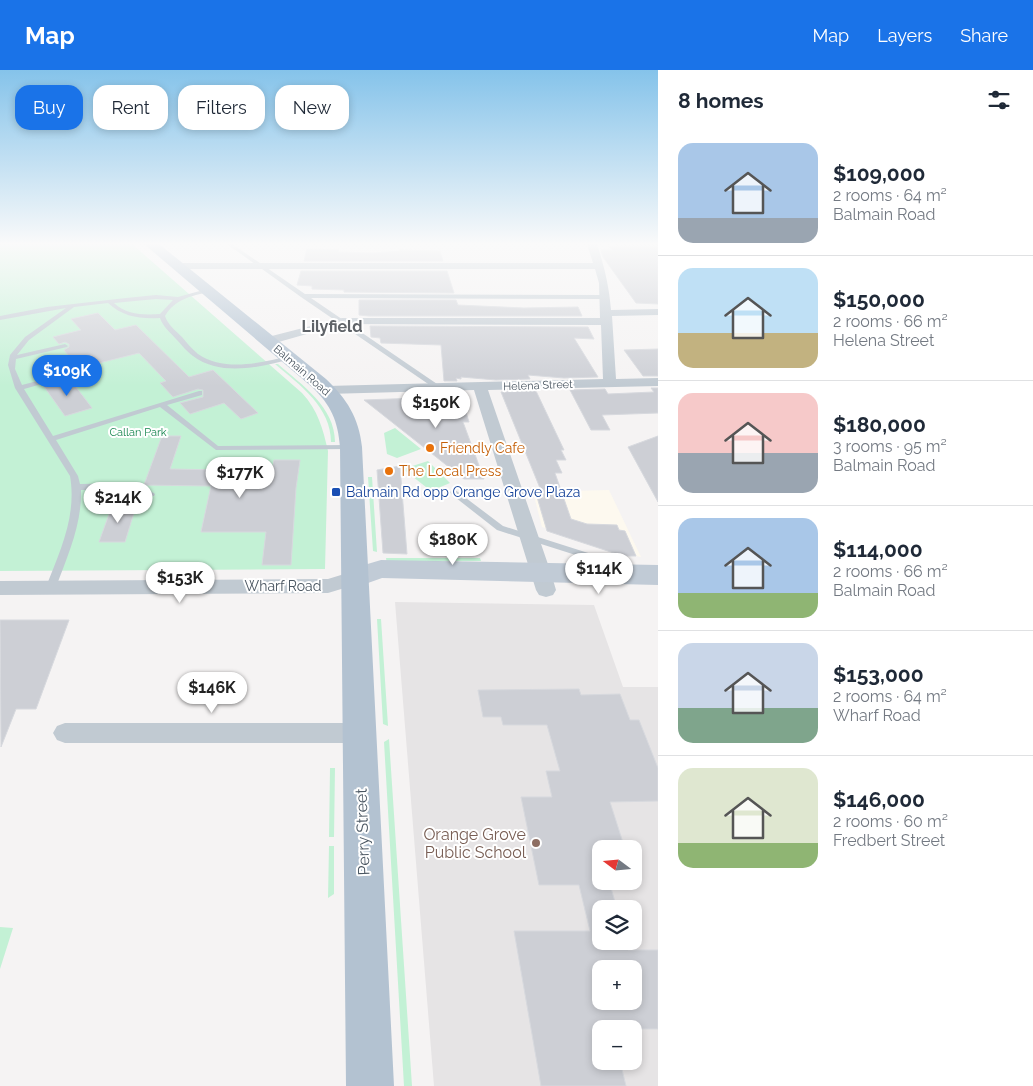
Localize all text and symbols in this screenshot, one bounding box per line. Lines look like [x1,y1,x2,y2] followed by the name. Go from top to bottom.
[25,21,75,50] text: Map
[813,25,849,46] text: Map
[877,25,932,46] text: Layers
[960,25,1008,46] text: Share
[15,85,83,130] chip: Buy
[93,85,168,130] chip: Rent
[178,85,265,130] chip: Filters
[275,85,349,130] chip: New
[985,86,1013,114] icon: filters
[678,88,764,113] text: 8 homes
[833,161,926,186] text: $109,000
[718,163,778,223] icon: home
[833,186,947,205] text: 2 rooms · 64 m²
[833,205,935,224] text: Balmain Road
[833,287,925,312] text: $150,000
[718,288,778,348] icon: home
[833,312,948,331] text: 2 rooms · 66 m²
[302,317,362,336] district label: Lilyfield
[833,331,934,350] text: Helena Street
[271,342,333,398] street label: Balmain Road
[32,354,102,397] pin: $109K
[43,361,91,380] text: $109K
[503,378,573,393] street label: Helena Street
[401,386,471,429] pin: $150K
[412,393,460,412] text: $150K
[833,412,926,437] text: $180,000
[718,413,778,473] icon: home
[109,426,167,439] park label: Callan Park
[833,437,947,456] text: 3 rooms · 95 m²
[440,440,525,456] place label: Friendly Cafe
[424,442,436,454] marker: Friendly Cafe
[205,456,275,499] pin: $177K
[833,456,935,475] text: Balmain Road
[217,463,263,482] text: $177K
[399,463,501,479] place label: The Local Press
[383,465,395,477] marker: The Local Press
[83,482,153,524] pin: $214K
[346,484,580,500] place label: Balmain Rd opp Orange Grove Plaza
[330,486,342,498] marker: Balmain Rd opp Orange Grove Plaza
[95,488,141,507] text: $214K
[418,524,488,566] pin: $180K
[429,530,477,549] text: $180K
[833,537,923,562] text: $114,000
[718,538,778,598] icon: home
[564,552,634,595] pin: $114K
[576,559,622,578] text: $114K
[145,562,215,604] pin: $153K
[833,562,948,581] text: 2 rooms · 66 m²
[157,568,203,587] text: $153K
[245,578,321,594] street label: Wharf Road
[833,581,935,600] text: Balmain Road
[833,662,924,687] text: $153,000
[718,663,778,723] icon: home
[177,672,247,714] pin: $146K
[188,678,236,697] text: $146K
[833,687,947,706] text: 2 rooms · 64 m²
[833,706,921,725] text: Wharf Road
[351,787,374,876] street label: Perry Street
[833,787,925,812] text: $146,000
[718,788,778,848] icon: home
[833,812,948,831] text: 2 rooms · 60 m²
[423,825,527,862] place label: Orange Grove Public School
[833,831,945,850] text: Fredbert Street
[530,837,542,849] marker: Orange Grove Public School
[592,840,642,890] north arrow
[592,840,642,1070] map controls
[592,900,642,950] button: layers
[592,960,642,1010] button: +
[592,1020,642,1070] button: −

